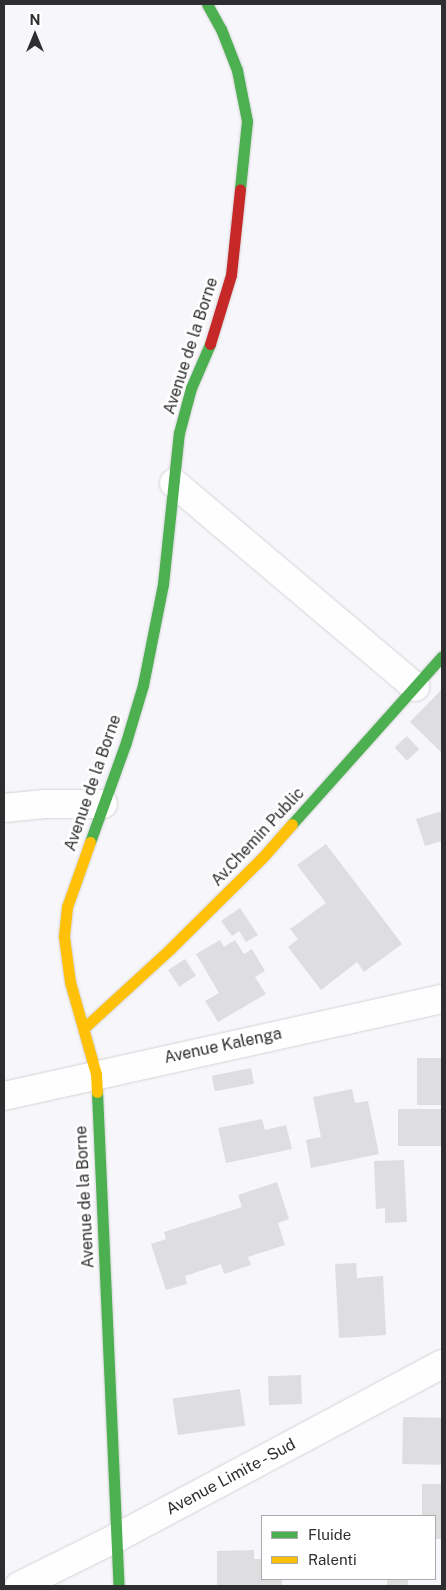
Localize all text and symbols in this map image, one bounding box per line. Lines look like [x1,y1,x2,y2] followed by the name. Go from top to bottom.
[10,10,60,60] north arrow
[30,12,40,28] text: N
[160,275,222,417] street label: Avenue de la Borne
[61,712,125,854] street label: Avenue de la Borne
[207,784,309,890] street label: Av.Chemin Public
[162,1024,284,1068] street label: Avenue Kalenga
[72,1125,98,1269] street label: Avenue de la Borne
[161,1434,301,1520] street label: Avenue Limite - Sud
[261,1515,436,1580] legend
[308,1526,351,1543] text: Fluide
[308,1551,357,1568] text: Ralenti

